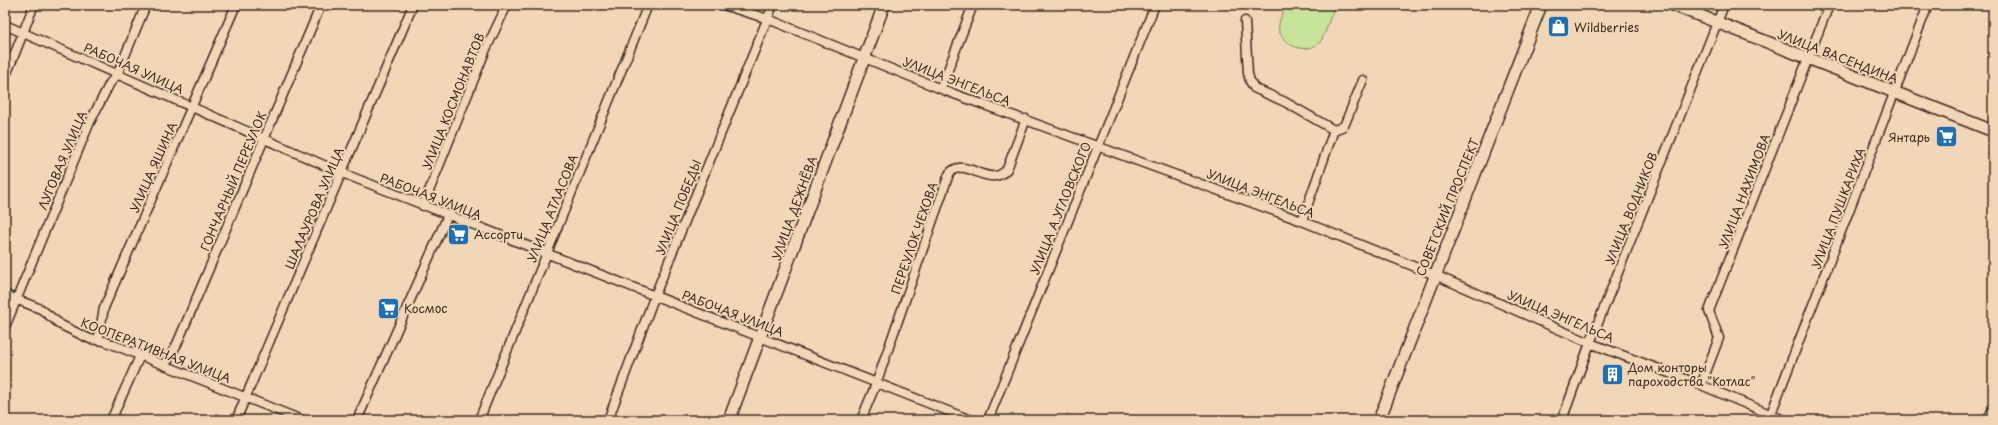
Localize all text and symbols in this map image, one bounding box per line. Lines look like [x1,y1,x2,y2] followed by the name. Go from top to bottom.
[1546,14,1572,40] shop icon: Wildberries
[1574,18,1640,36] place label: Wildberries
[1775,25,1901,87] street label: УЛИЦА ВАСЕНДИНА
[417,30,489,172] street label: УЛИЦА КОСМОНАВТОВ
[81,38,187,98] street label: РАБОЧАЯ УЛИЦА
[901,52,1013,110] street label: УЛИЦА ЭНГЕЛЬСА
[33,108,91,212] street label: ЛУГОВАЯ УЛИЦА
[195,108,271,253] street label: ГОНЧАРНЫЙ ПЕРЕУЛОК
[125,119,181,215] street label: УЛИЦА ЯШИНА
[1933,124,1959,150] supermarket icon: Янтарь
[1888,128,1930,146] place label: Янтарь
[1714,131,1774,251] street label: УЛИЦА НАХИМОВА
[1411,134,1483,279] street label: СОВЕТСКИЙ ПРОСПЕКТ
[1025,139,1095,277] street label: УЛИЦА А.УГЛОВСКОГО
[280,144,348,272] street label: ШАЛАУРОВА УЛИЦА
[1807,145,1869,271] street label: УЛИЦА ПУШКАРИХА
[1600,149,1662,267] street label: УЛИЦА ВОДНИКОВ
[522,151,582,265] street label: УЛИЦА АТЛАСОВА
[767,153,821,263] street label: УЛИЦА ДЕЖНЁВА
[651,157,705,257] street label: УЛИЦА ПОБЕДЫ
[1205,164,1317,222] street label: УЛИЦА ЭНГЕЛЬСА
[378,168,484,224] street label: РАБОЧАЯ УЛИЦА
[886,179,942,296] street label: ПЕРЕУЛОК ЧЕХОВА
[445,221,471,247] supermarket icon: Ассорти
[474,225,523,243] place label: Ассорти
[680,285,786,341] street label: РАБОЧАЯ УЛИЦА
[1505,285,1617,347] street label: УЛИЦА ЭНГЕЛЬСА
[376,295,402,321] supermarket icon: Космос
[404,299,448,317] place label: Космос
[78,313,234,387] street label: КООПЕРАТИВНАЯ УЛИЦА
[1627,358,1755,390] place label: Дом конторы пароходства "Котлас"
[1600,361,1626,387] building icon: Дом конторы пароходства "Котлас"

